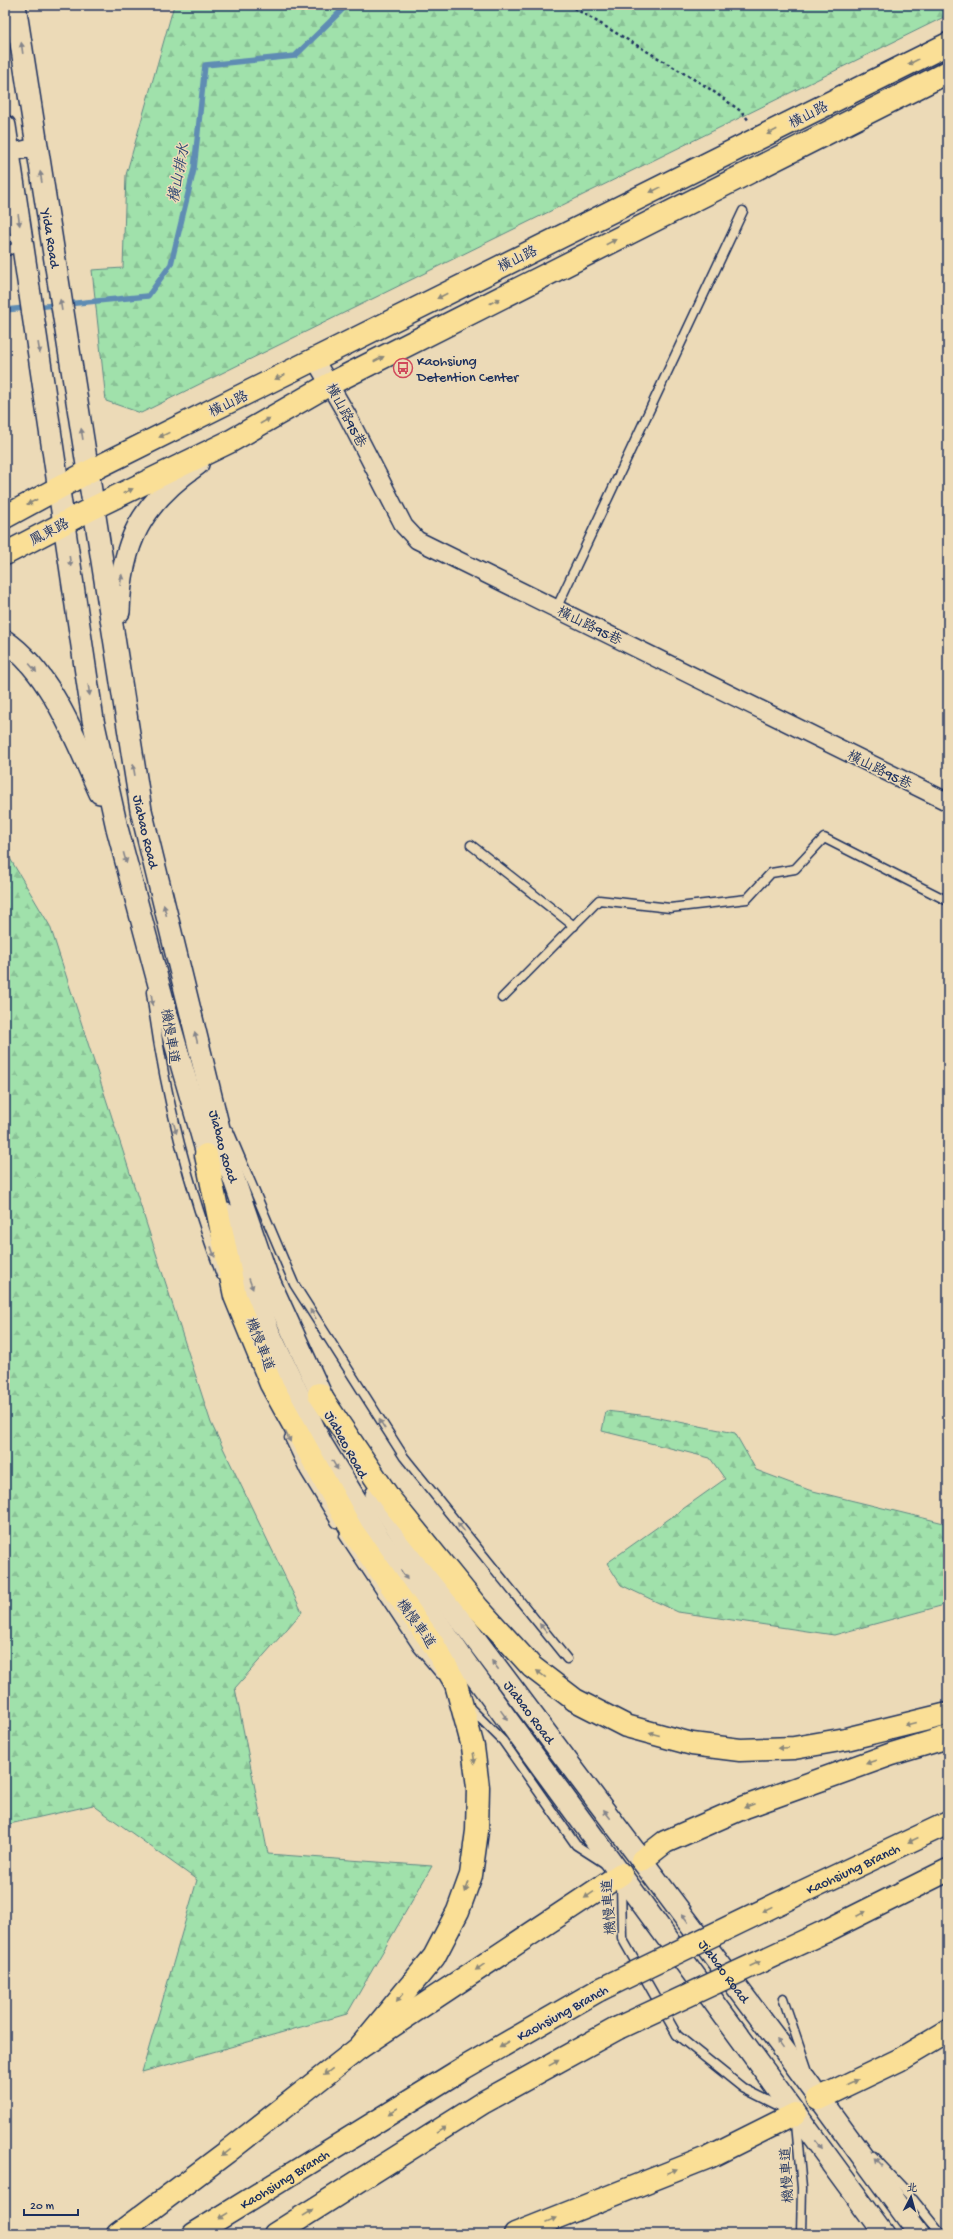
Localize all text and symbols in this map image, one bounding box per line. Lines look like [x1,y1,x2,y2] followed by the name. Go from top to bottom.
[19,42,25,54] one-way arrow
[907,59,919,65] one-way arrow
[786,98,832,133] street label: 橫山路
[766,129,778,136] one-way arrow
[164,141,195,205] water label: 橫山排水
[38,171,44,183] one-way arrow
[649,187,661,193] one-way arrow
[36,206,62,271] street label: Yida Road
[16,214,22,226] one-way arrow
[605,239,617,246] one-way arrow
[495,243,541,277] street label: 橫山路
[436,293,447,299] one-way arrow
[489,298,501,304] one-way arrow
[58,299,64,311] one-way arrow
[36,342,42,355] one-way arrow
[416,354,519,387] place label: Kaohsiung Detention Center
[373,356,385,363] one-way arrow
[392,357,414,379] bus stop icon: Kaohsiung Detention Center
[275,374,286,380] one-way arrow
[321,381,370,452] street label: 橫山路95巷
[206,388,252,422] street label: 橫山路
[259,418,271,425] one-way arrow
[79,428,85,440] one-way arrow
[158,432,170,438] one-way arrow
[123,488,134,494] one-way arrow
[27,499,38,506] one-way arrow
[27,515,73,551] street label: 鳳東路
[67,555,73,568] one-way arrow
[118,573,124,586] one-way arrow
[554,603,626,651] street label: 橫山路95巷
[28,663,37,674] one-way arrow
[86,684,92,696] one-way arrow
[844,747,916,795] street label: 橫山路95巷
[131,764,137,776] one-way arrow
[128,794,161,872] street label: Jiabao Road
[123,852,129,864] one-way arrow
[162,904,168,916] one-way arrow
[149,994,156,1006] one-way arrow
[156,1007,182,1065] street label: 機慢車道
[192,1031,198,1043] one-way arrow
[204,1109,241,1187] street label: Jiabao Road
[173,1121,179,1134] one-way arrow
[210,1246,216,1258] one-way arrow
[248,1278,254,1290] one-way arrow
[309,1309,317,1319] one-way arrow
[241,1315,278,1374] street label: 機慢車道
[319,1408,371,1484] street label: Jiabao Road
[379,1418,386,1430] one-way arrow
[285,1431,292,1443] one-way arrow
[331,1459,338,1471] one-way arrow
[457,1522,465,1533] one-way arrow
[400,1570,408,1580] one-way arrow
[392,1596,439,1652] street label: 機慢車道
[539,1623,547,1634] one-way arrow
[492,1660,500,1670] one-way arrow
[535,1670,546,1678] one-way arrow
[499,1678,558,1750] street label: Jiabao Road
[500,1710,508,1720] one-way arrow
[904,1721,916,1727] one-way arrow
[648,1731,660,1737] one-way arrow
[777,1745,789,1752] one-way arrow
[471,1752,477,1764] one-way arrow
[864,1759,876,1765] one-way arrow
[742,1803,754,1809] one-way arrow
[603,1808,612,1819] one-way arrow
[907,1837,918,1843] one-way arrow
[804,1841,904,1900] street label: Kaohsiung Branch
[599,1878,621,1935] street label: 機慢車道
[463,1881,469,1893] one-way arrow
[584,1891,594,1899] one-way arrow
[761,1906,772,1912] one-way arrow
[855,1911,866,1917] one-way arrow
[681,1912,689,1923] one-way arrow
[693,1937,753,2009] street label: Jiabao Road
[750,1961,761,1967] one-way arrow
[475,1963,486,1971] one-way arrow
[515,1982,612,2046] street label: Kaohsiung Branch
[396,1992,405,2003] one-way arrow
[776,2039,784,2050] one-way arrow
[499,2041,510,2048] one-way arrow
[548,2060,560,2067] one-way arrow
[323,2068,334,2076] one-way arrow
[848,2079,859,2085] one-way arrow
[387,2108,399,2115] one-way arrow
[435,2125,447,2132] one-way arrow
[814,2140,823,2151] one-way arrow
[238,2146,334,2215] street label: Kaohsiung Branch
[778,2146,798,2203] street label: 機慢車道
[221,2148,232,2157] one-way arrow
[874,2157,884,2167] one-way arrow
[667,2168,679,2174] one-way arrow
[891,2177,931,2217] north arrow
[906,2183,918,2196] text: 北
[24,2191,78,2217] scale bar
[30,2200,55,2214] text: 20 m
[303,2209,313,2217] one-way arrow
[217,2213,229,2220] one-way arrow
[546,2216,558,2222] one-way arrow

